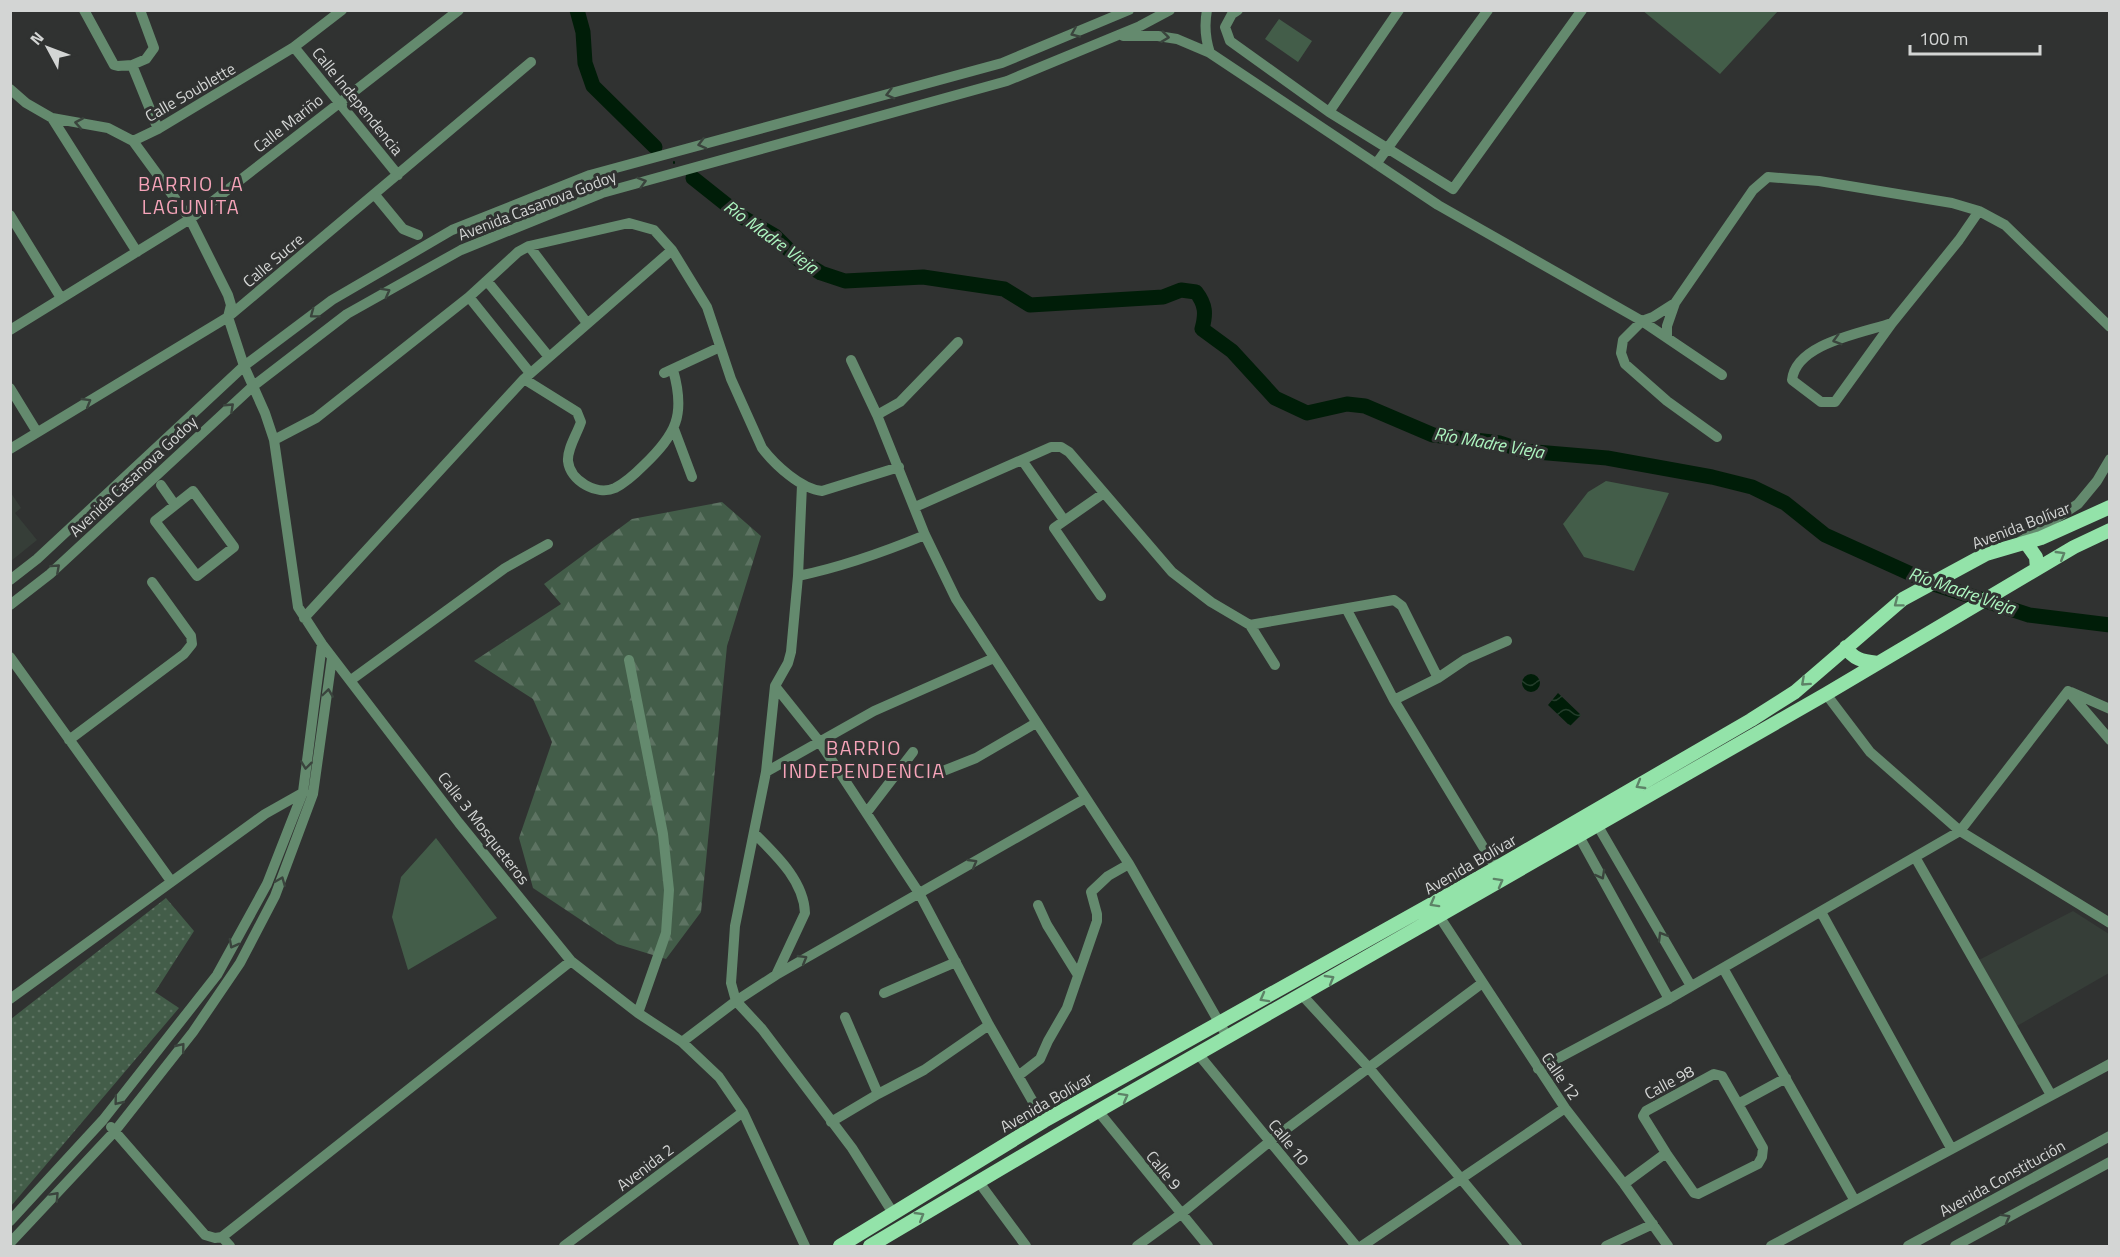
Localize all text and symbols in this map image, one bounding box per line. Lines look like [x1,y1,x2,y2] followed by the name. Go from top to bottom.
[18,18,78,78] north arrow
[1910,18,2040,56] scale bar
[1919,25,1968,52] text: 100 m
[24,26,49,50] text: N
[1070,26,1081,38] one-way arrow
[1161,31,1170,43] one-way arrow
[307,42,409,160] street label: Calle Independencia
[140,56,240,128] street label: Calle Soublette
[885,86,895,99] one-way arrow
[248,88,328,158] street label: Calle Mariño
[74,117,83,129] one-way arrow
[697,137,707,150] one-way arrow
[454,164,620,246] street label: Avenida Casanova Godoy
[138,168,244,222] district label: BARRIO LA LAGUNITA
[636,177,647,189] one-way arrow
[718,193,825,281] water label: Río Madre Vieja
[237,227,309,293] street label: Calle Sucre
[380,287,391,299] one-way arrow
[309,307,320,318] one-way arrow
[1832,333,1842,346] one-way arrow
[81,398,91,410] one-way arrow
[223,403,233,414] one-way arrow
[63,410,203,542] street label: Avenida Casanova Godoy
[1432,420,1547,466] water label: Río Madre Vieja
[1968,495,2074,555] street label: Avenida Bolívar
[2055,550,2065,562] one-way arrow
[1905,560,2020,622] water label: Río Madre Vieja
[49,564,60,575] one-way arrow
[1894,596,1905,607] one-way arrow
[1802,675,1812,686] one-way arrow
[321,688,333,697] one-way arrow
[782,732,946,786] district label: BARRIO INDEPENDENCIA
[301,760,313,769] one-way arrow
[432,766,536,890] street label: Calle 3 Mosqueteros
[1636,777,1646,789] one-way arrow
[1419,827,1521,900] street label: Avenida Bolívar
[967,858,977,870] one-way arrow
[1594,869,1605,879] one-way arrow
[274,876,286,887] one-way arrow
[1493,878,1503,889] one-way arrow
[1430,896,1441,907] one-way arrow
[1657,932,1669,942] one-way arrow
[229,938,240,948] one-way arrow
[797,955,808,966] one-way arrow
[1324,974,1334,986] one-way arrow
[1260,991,1270,1002] one-way arrow
[174,1043,185,1054] one-way arrow
[1536,1047,1586,1105] street label: Calle 12
[1640,1059,1698,1105] street label: Calle 98
[995,1065,1097,1138] street label: Avenida Bolívar
[1118,1093,1128,1104] one-way arrow
[115,1094,126,1105] one-way arrow
[1263,1114,1315,1170] street label: Calle 10
[1935,1133,2069,1223] street label: Avenida Constitución
[611,1138,679,1196] street label: Avenida 2
[1141,1145,1187,1195] street label: Calle 9
[48,1192,59,1203] one-way arrow
[914,1212,924,1224] one-way arrow
[2000,1214,2010,1225] one-way arrow

